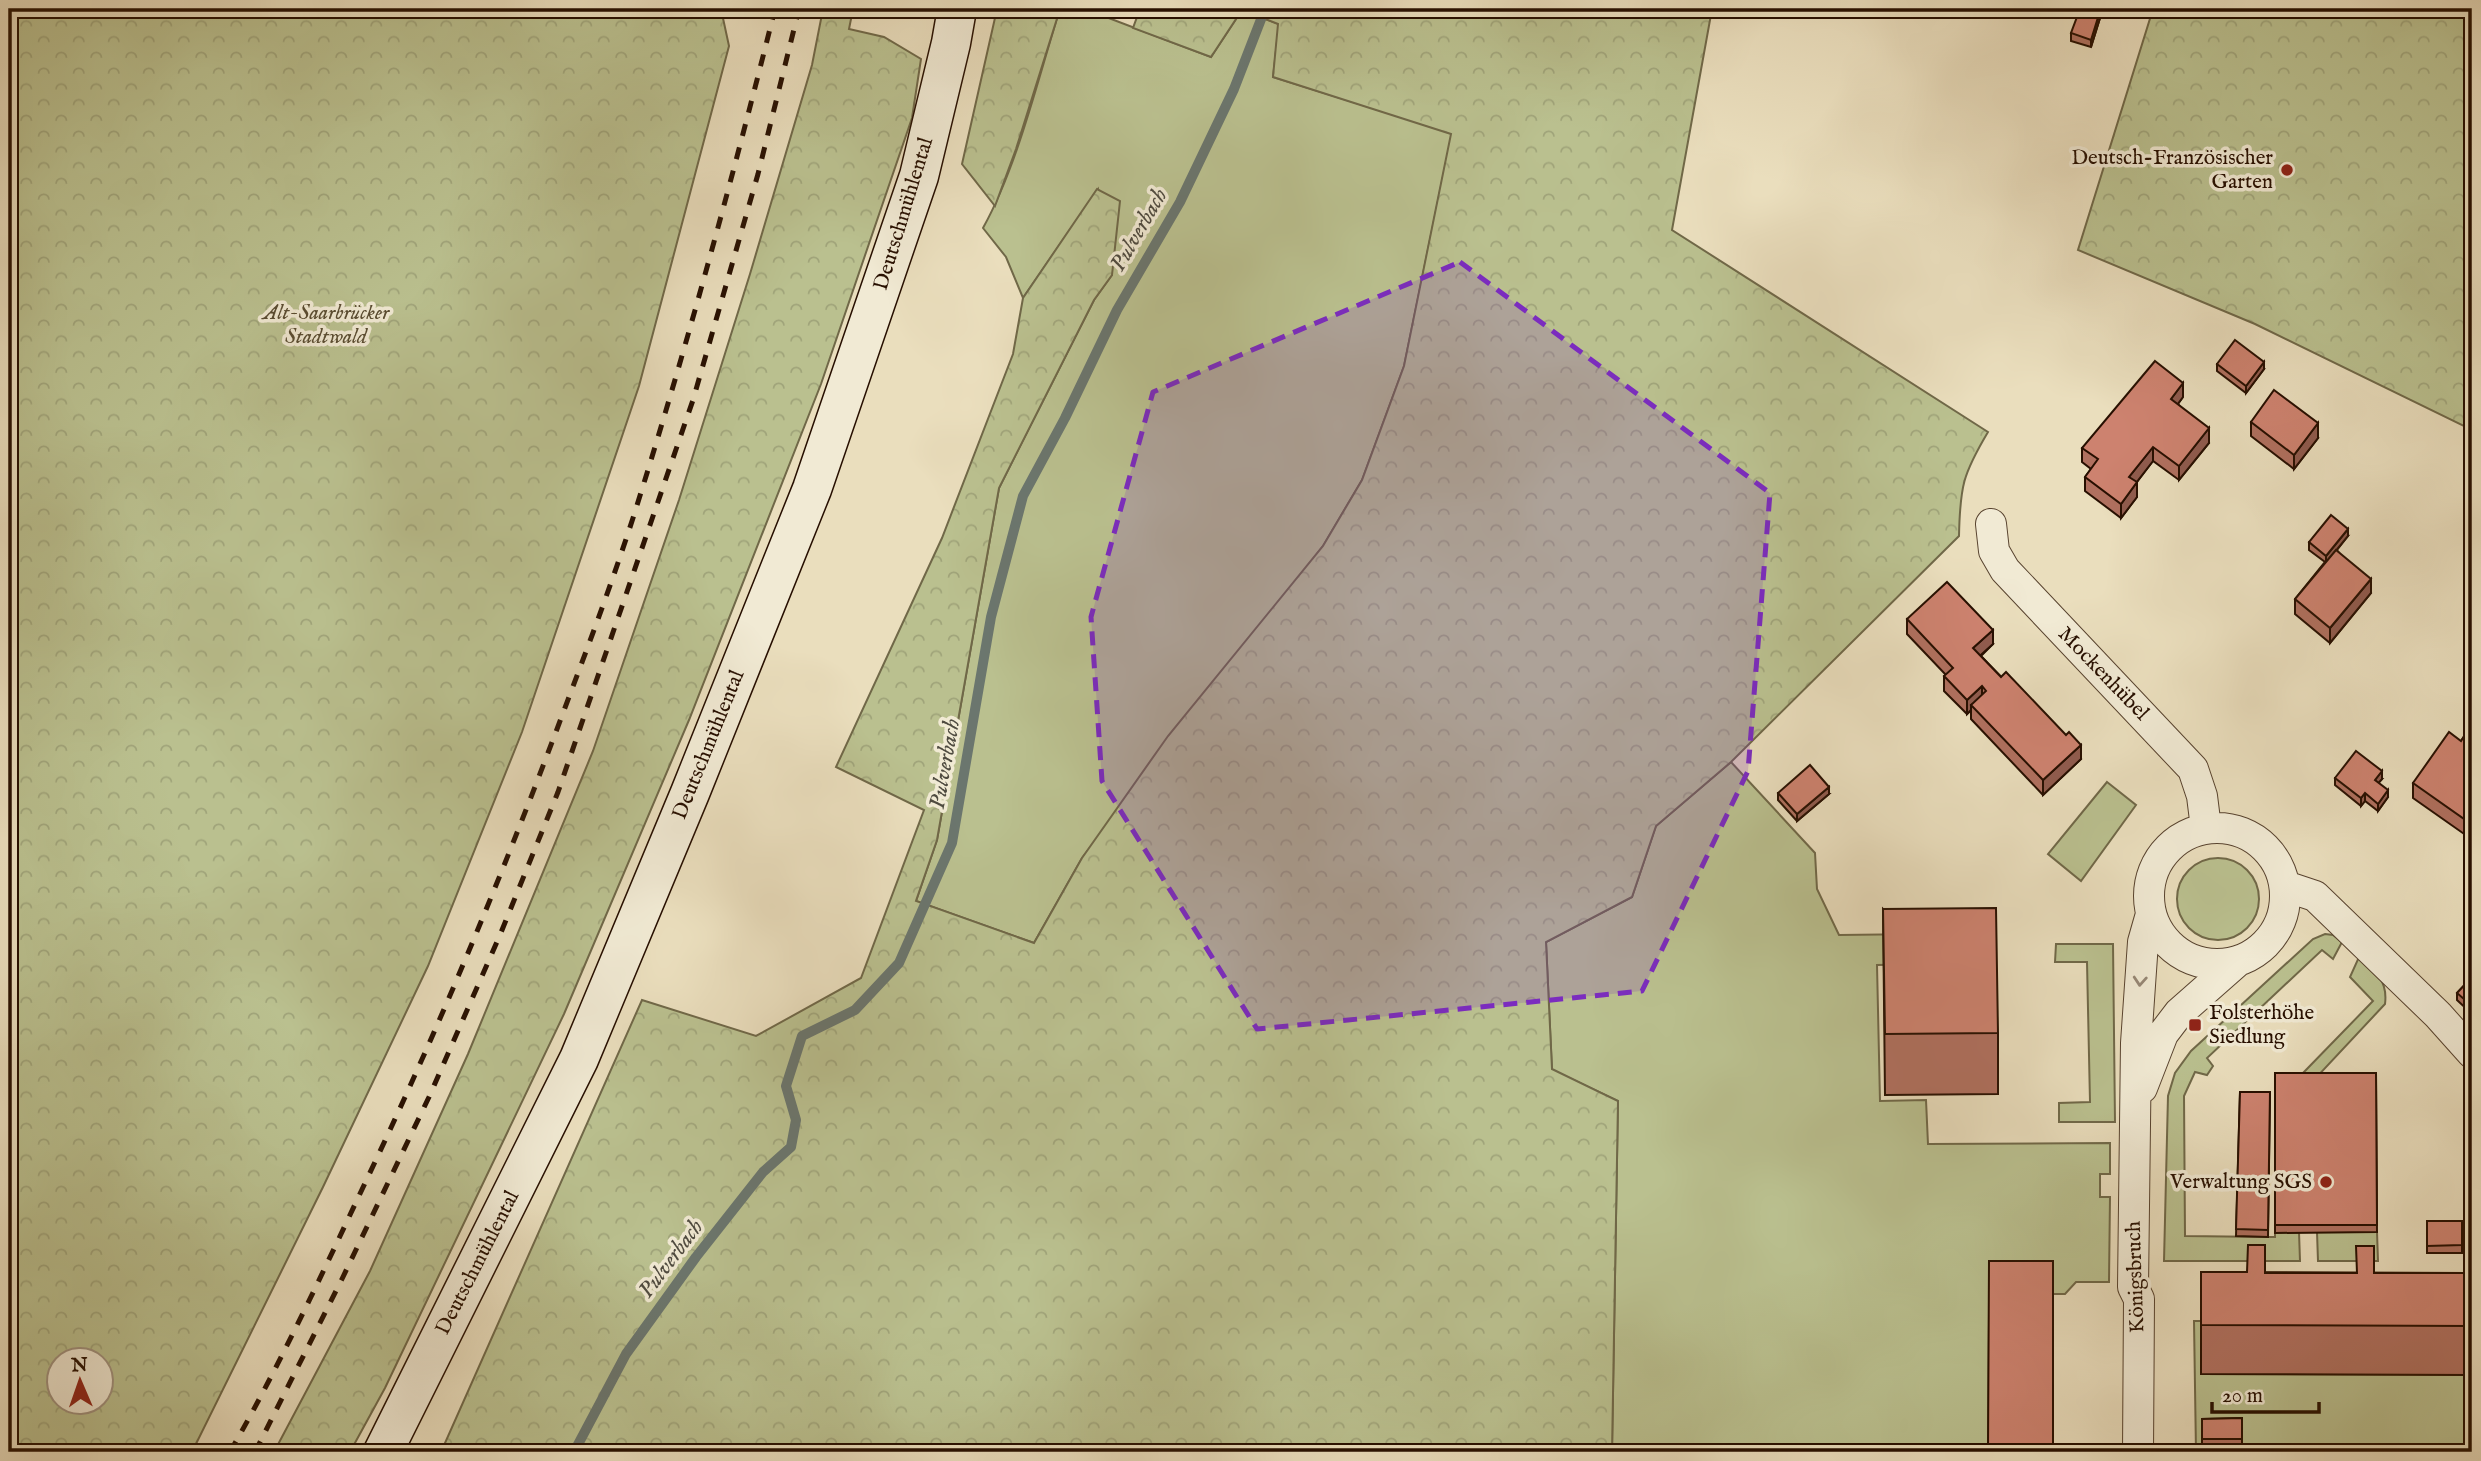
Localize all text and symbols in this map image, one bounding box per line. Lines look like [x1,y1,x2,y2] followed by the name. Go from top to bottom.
[868,134,940,294] street label: Deutschmühlental
[2071,145,2273,196] place label: Deutsch-Französischer Garten
[2279,162,2295,178] marker: Deutsch-Französischer Garten
[1104,183,1174,277] water label: Pulverbach
[261,300,390,351] park label: Alt-Saarbrücker Stadtwald
[2051,621,2155,727] street label: Mockenhübel
[667,666,751,824] street label: Deutschmühlental
[923,716,967,811] water label: Pulverbach
[2133,976,2148,987] one-way arrow
[2209,1000,2314,1051] place label: Folsterhöhe Siedlung
[2187,1017,2203,1033] marker: Folsterhöhe Siedlung
[2169,1169,2312,1196] place label: Verwaltung SGS
[2318,1174,2334,1190] marker: Verwaltung SGS
[430,1186,526,1340] street label: Deutschmühlental
[632,1214,710,1304] water label: Pulverbach
[2121,1221,2151,1333] street label: Königsbruch
[46,1346,116,1416] north arrow
[70,1354,89,1378] text: N
[2212,1370,2318,1414] scale bar
[2222,1383,2263,1410] text: 20 m

